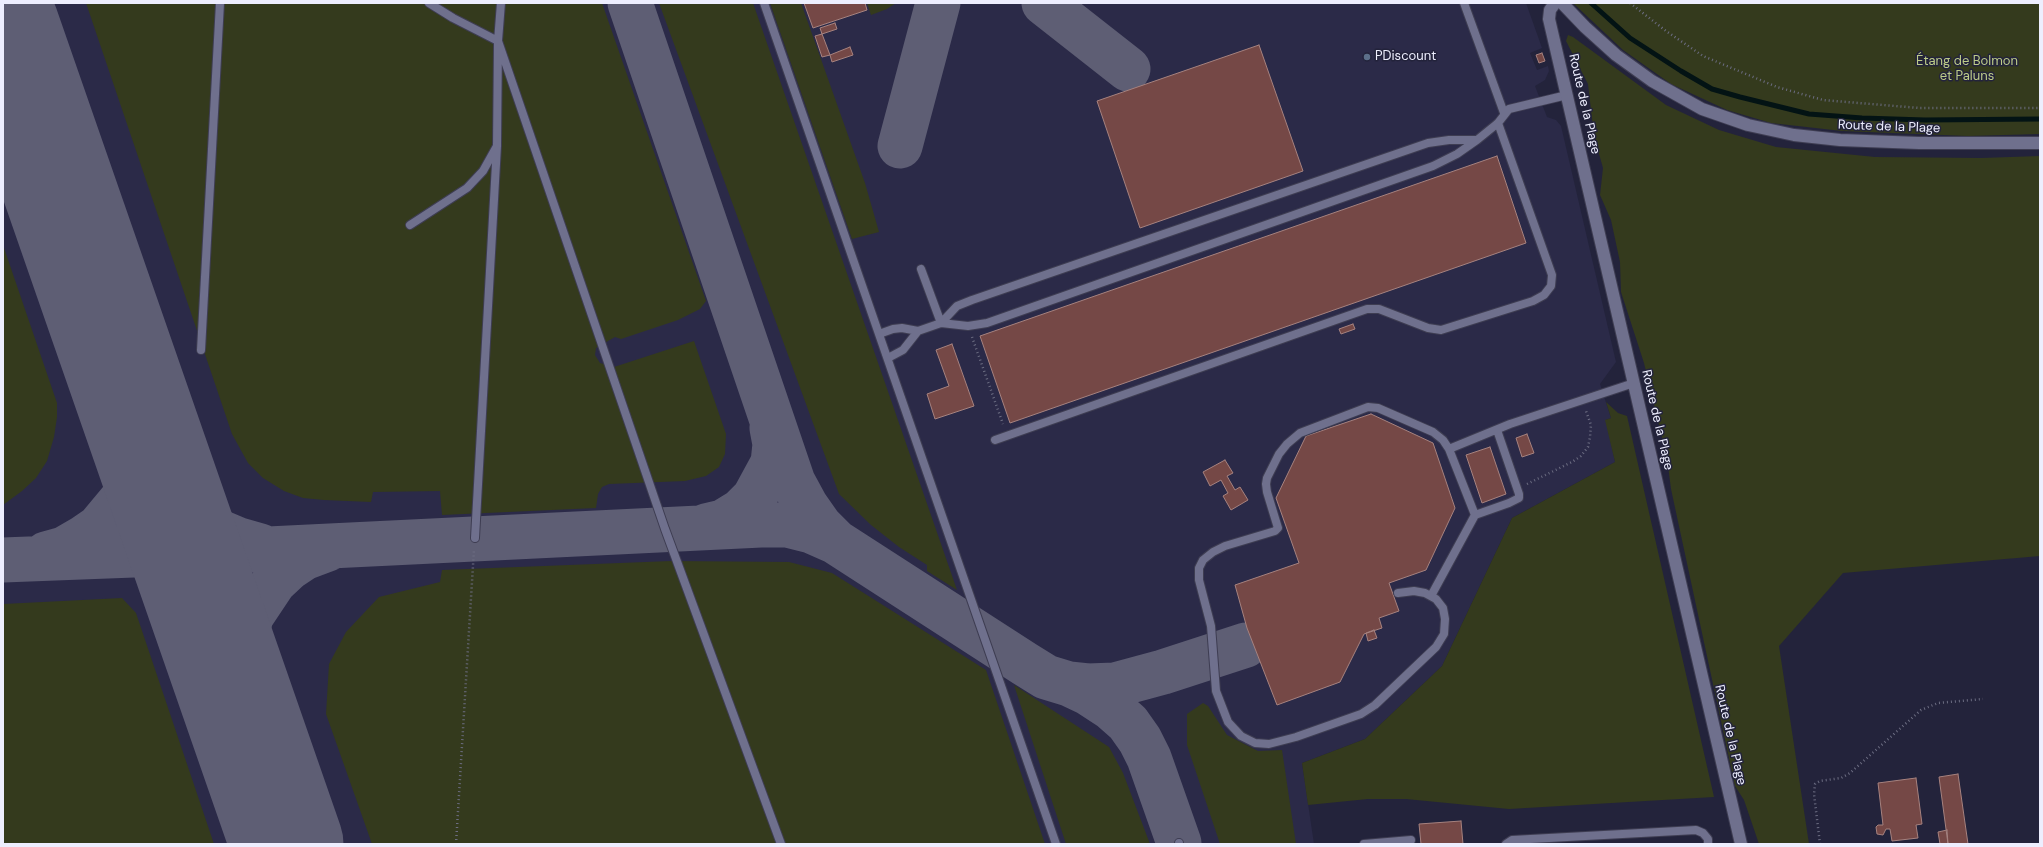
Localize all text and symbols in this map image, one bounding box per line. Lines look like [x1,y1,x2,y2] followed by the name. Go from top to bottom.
[1375,49,1436,65] place label: PDiscount
[1362,52,1372,62] marker: PDiscount
[1565,52,1603,156] street label: Route de la Plage
[1916,54,2018,85] park label: Étang de Bolmon et Paluns
[1837,117,1941,137] street label: Route de la Plage
[1638,368,1676,472] street label: Route de la Plage
[1711,683,1749,787] street label: Route de la Plage

